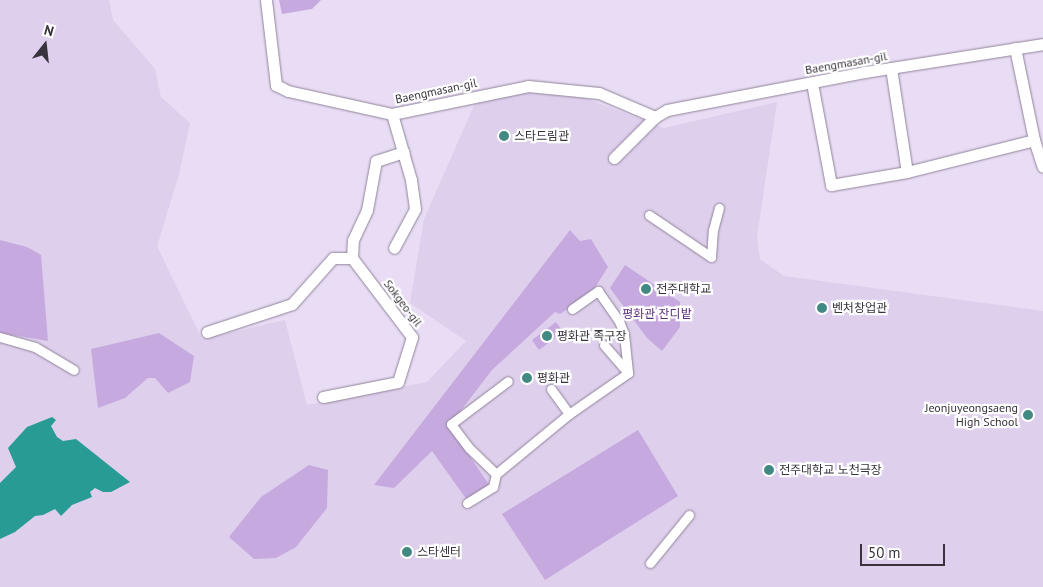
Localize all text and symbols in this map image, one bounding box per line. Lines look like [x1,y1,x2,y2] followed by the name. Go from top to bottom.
[20,20,70,70] north arrow
[42,21,56,40] text: N
[804,49,888,77] street label: Baengmasan-gil
[394,75,478,107] street label: Baengmasan-gil
[514,129,569,143] place label: 스타드림관
[498,130,510,142] marker: 스타드림관
[381,277,425,329] street label: Sokgeo-gil
[656,282,711,296] place label: 전주대학교
[640,283,652,295] marker: 전주대학교
[832,301,887,315] place label: 벤처창업관
[816,302,828,314] marker: 벤처창업관
[622,307,692,321] park label: 평화관 잔디밭
[557,329,626,343] place label: 평화관 족구장
[541,330,553,342] marker: 평화관 족구장
[537,371,570,385] place label: 평화관
[521,372,533,384] marker: 평화관
[925,401,1018,429] place label: Jeonjuyeongsaeng High School
[1022,409,1034,421] marker: Jeonjuyeongsaeng High School
[779,463,882,477] place label: 전주대학교 노천극장
[763,464,775,476] marker: 전주대학교 노천극장
[863,534,948,566] scale bar
[868,543,901,562] text: 50 m
[417,545,461,559] place label: 스타센터
[401,546,413,558] marker: 스타센터

